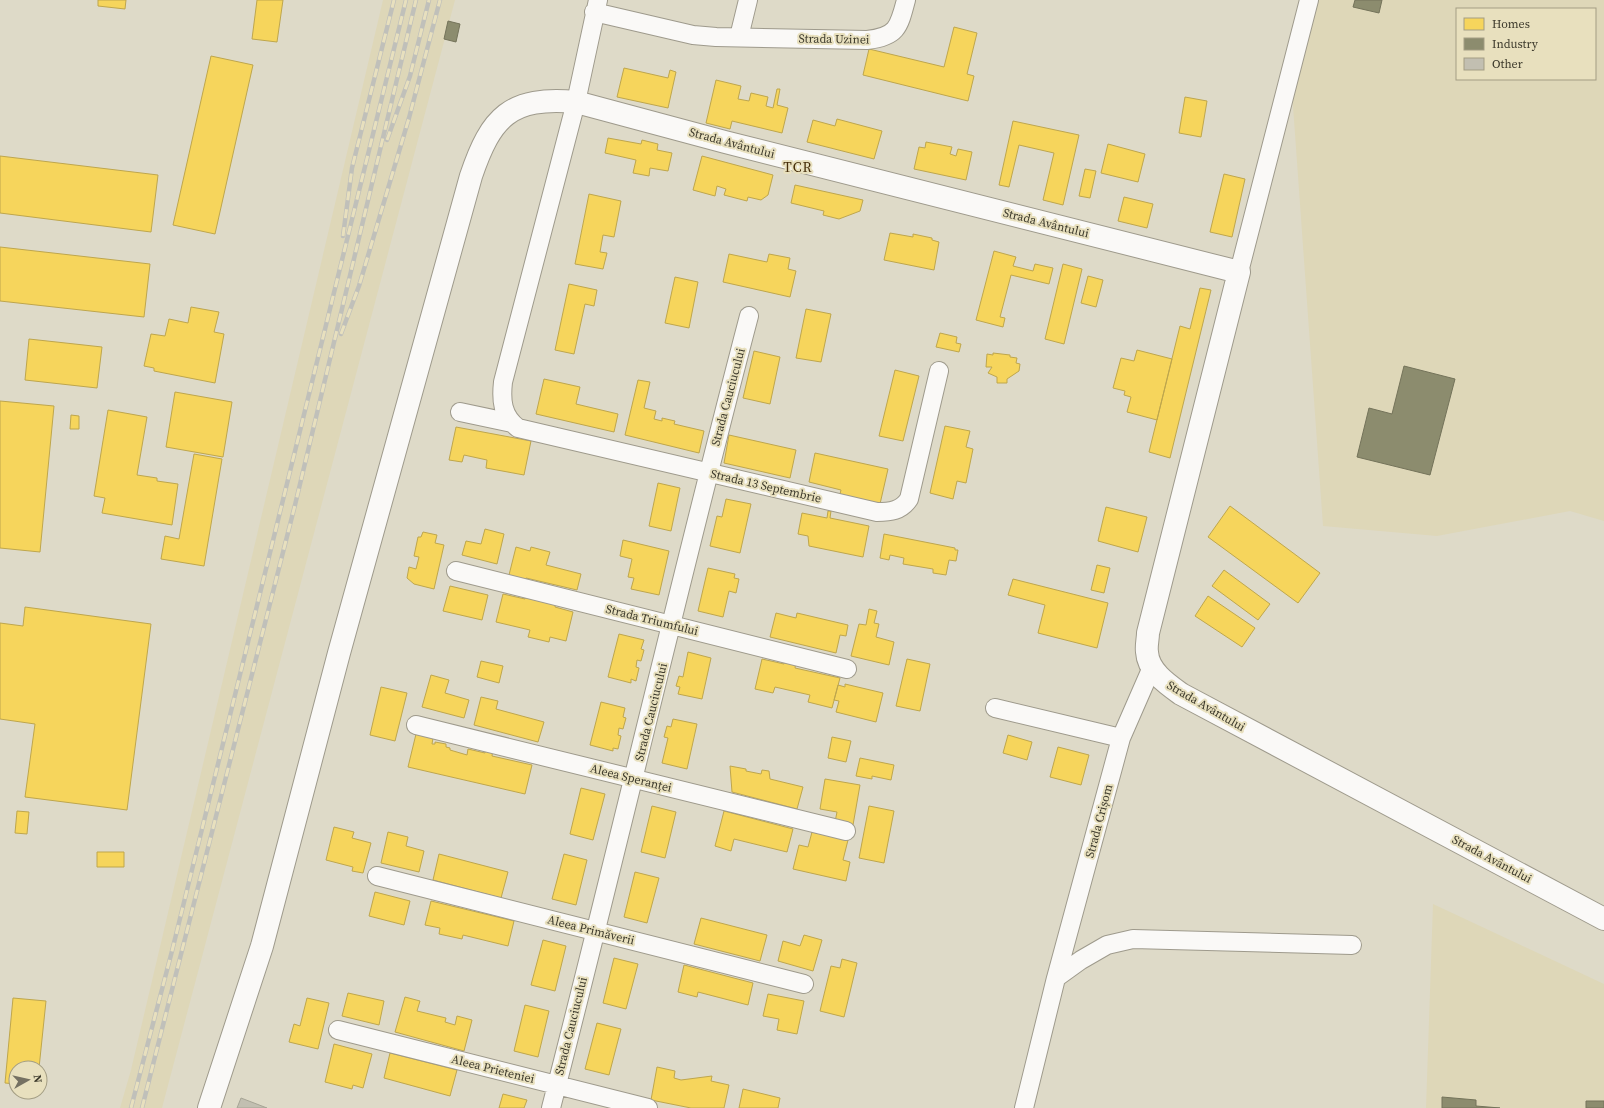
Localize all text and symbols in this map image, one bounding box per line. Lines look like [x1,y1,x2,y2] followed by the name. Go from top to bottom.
[1456,8,1596,80] legend
[1492,16,1530,32] text: Homes
[798,30,870,48] street label: Strada Uzinei
[1492,36,1539,52] text: Industry
[1492,56,1523,72] text: Other
[687,124,777,162] street label: Strada Avântului
[783,157,813,177] district label: TCR
[1001,205,1091,241] street label: Strada Avântului
[707,346,749,448] street label: Strada Cauciucului
[709,466,823,506] street label: Strada 13 Septembrie
[604,601,700,639] street label: Strada Triumfului
[631,661,671,763] street label: Strada Cauciucului
[1164,677,1248,735] street label: Strada Avântului
[589,760,674,796] street label: Aleea Speranței
[1082,782,1117,859] street label: Strada Crișom
[1449,831,1535,887] street label: Strada Avântului
[546,911,637,949] street label: Aleea Primăverii
[551,975,591,1077] street label: Strada Cauciucului
[450,1051,537,1087] street label: Aleea Prieteniei
[8,1060,48,1100] north arrow
[29,1074,45,1084] text: N

